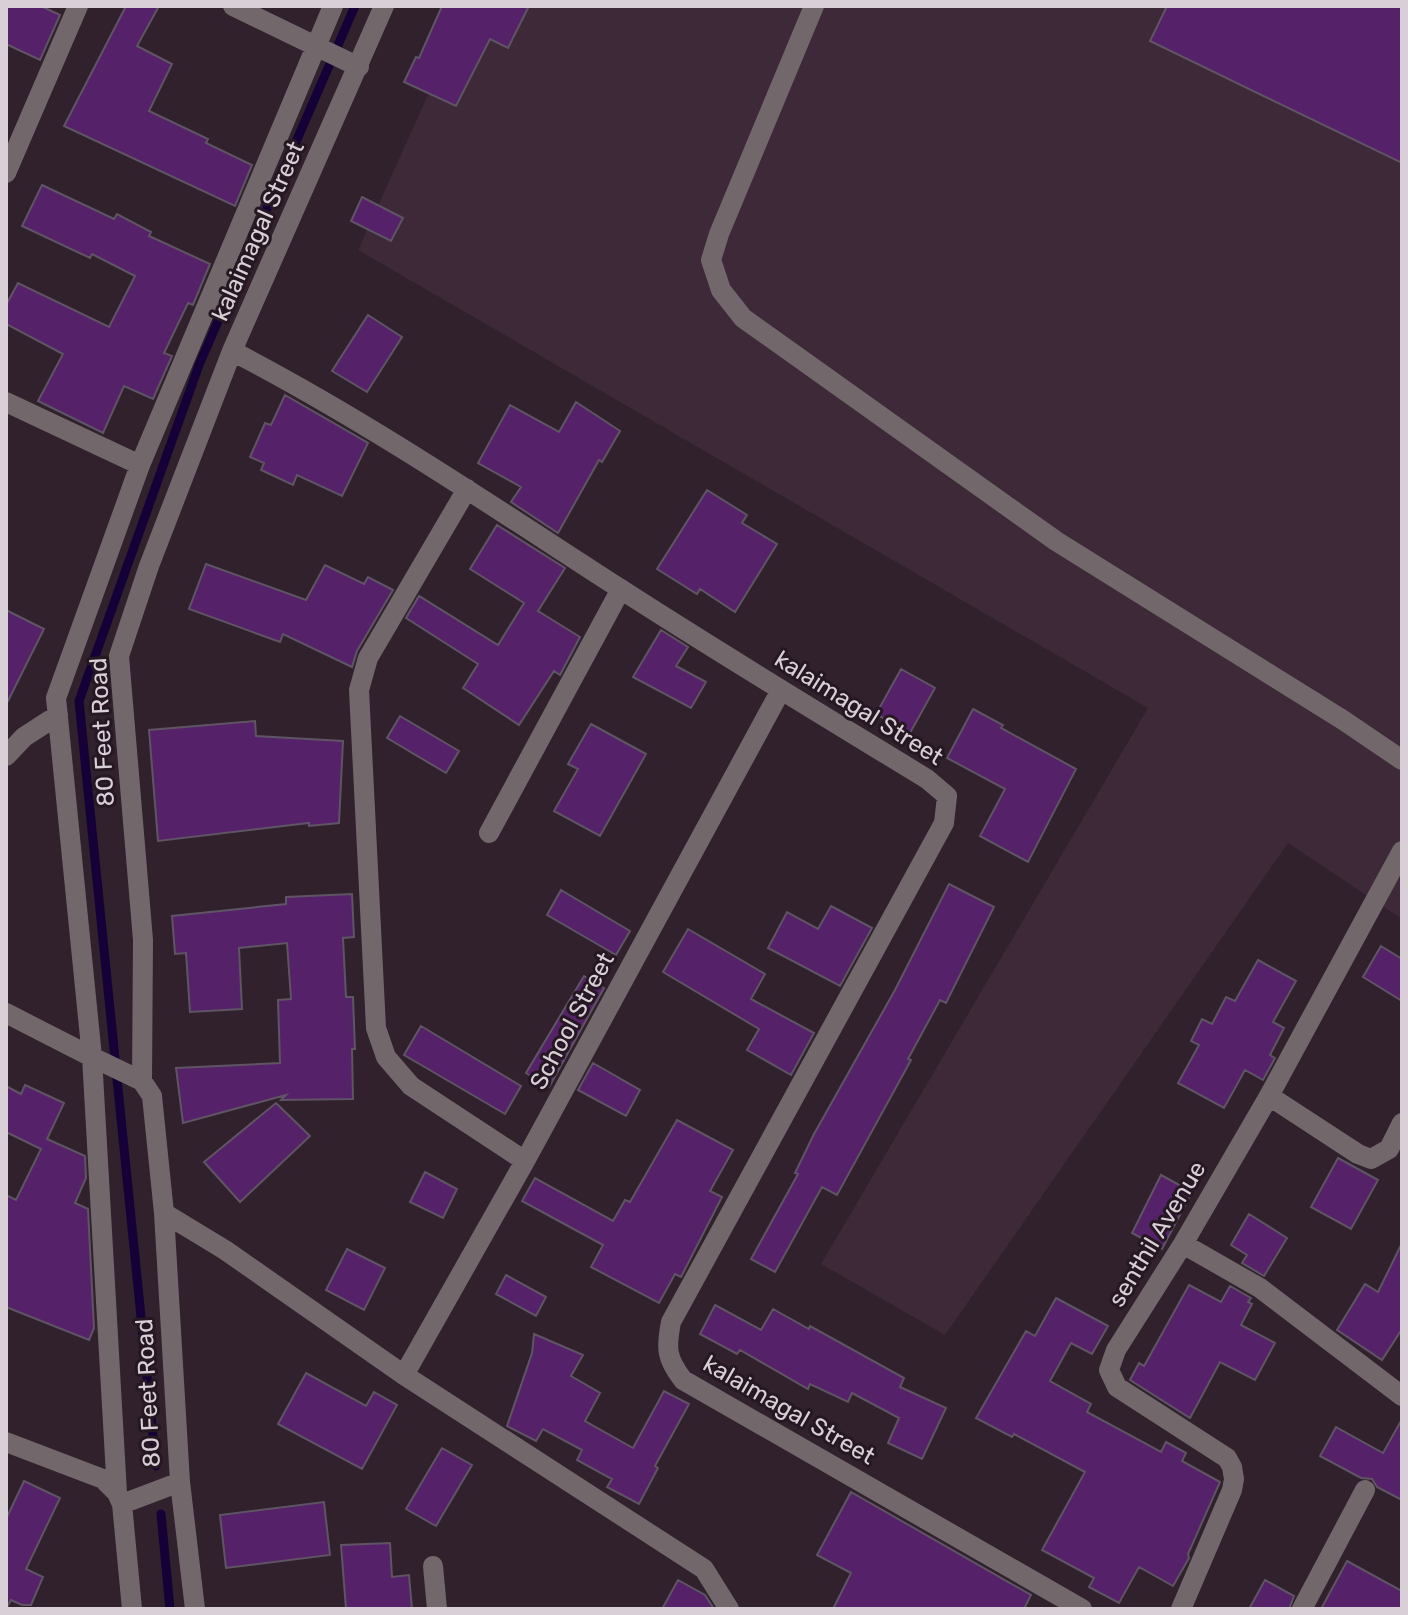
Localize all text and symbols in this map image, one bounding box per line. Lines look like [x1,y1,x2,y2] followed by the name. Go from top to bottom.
[206,137,310,325] street label: kalaimagal Street
[770,645,948,771] street label: kalaimagal Street
[84,657,120,807] street label: 80 Feet Road
[524,948,620,1094] street label: School Street
[1103,1156,1211,1312] street label: senthil Avenue
[130,1318,166,1468] street label: 80 Feet Road
[698,1349,880,1471] street label: kalaimagal Street

